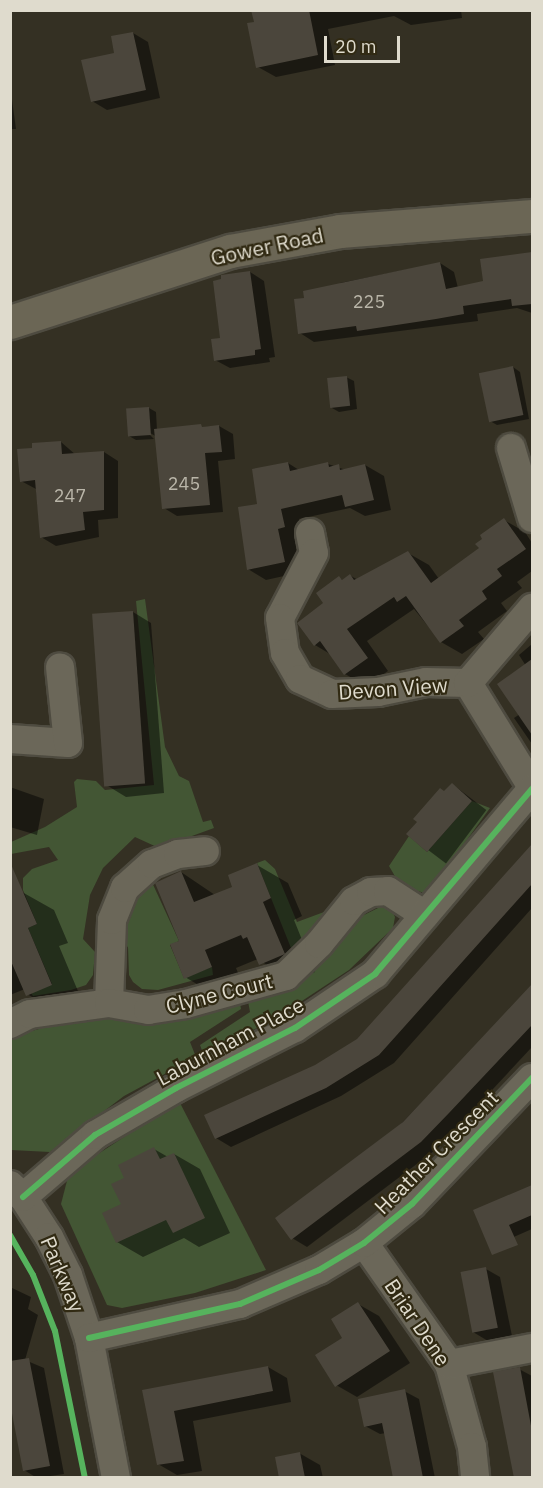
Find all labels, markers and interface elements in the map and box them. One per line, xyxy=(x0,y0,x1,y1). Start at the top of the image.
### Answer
scale bar xyxy=(327,24,404,62)
text: 20 m xyxy=(335,35,377,58)
street label: Gower Road xyxy=(208,222,326,270)
house number: 225 xyxy=(353,291,385,313)
house number: 245 xyxy=(168,473,200,495)
house number: 247 xyxy=(54,485,86,507)
street label: Devon View xyxy=(337,672,449,704)
street label: Clyne Court xyxy=(163,968,275,1018)
street label: Laburnham Place xyxy=(152,991,308,1091)
street label: Heather Crescent xyxy=(369,1085,503,1219)
street label: Parkway xyxy=(36,1232,90,1316)
street label: Briar Dene xyxy=(380,1274,456,1370)

